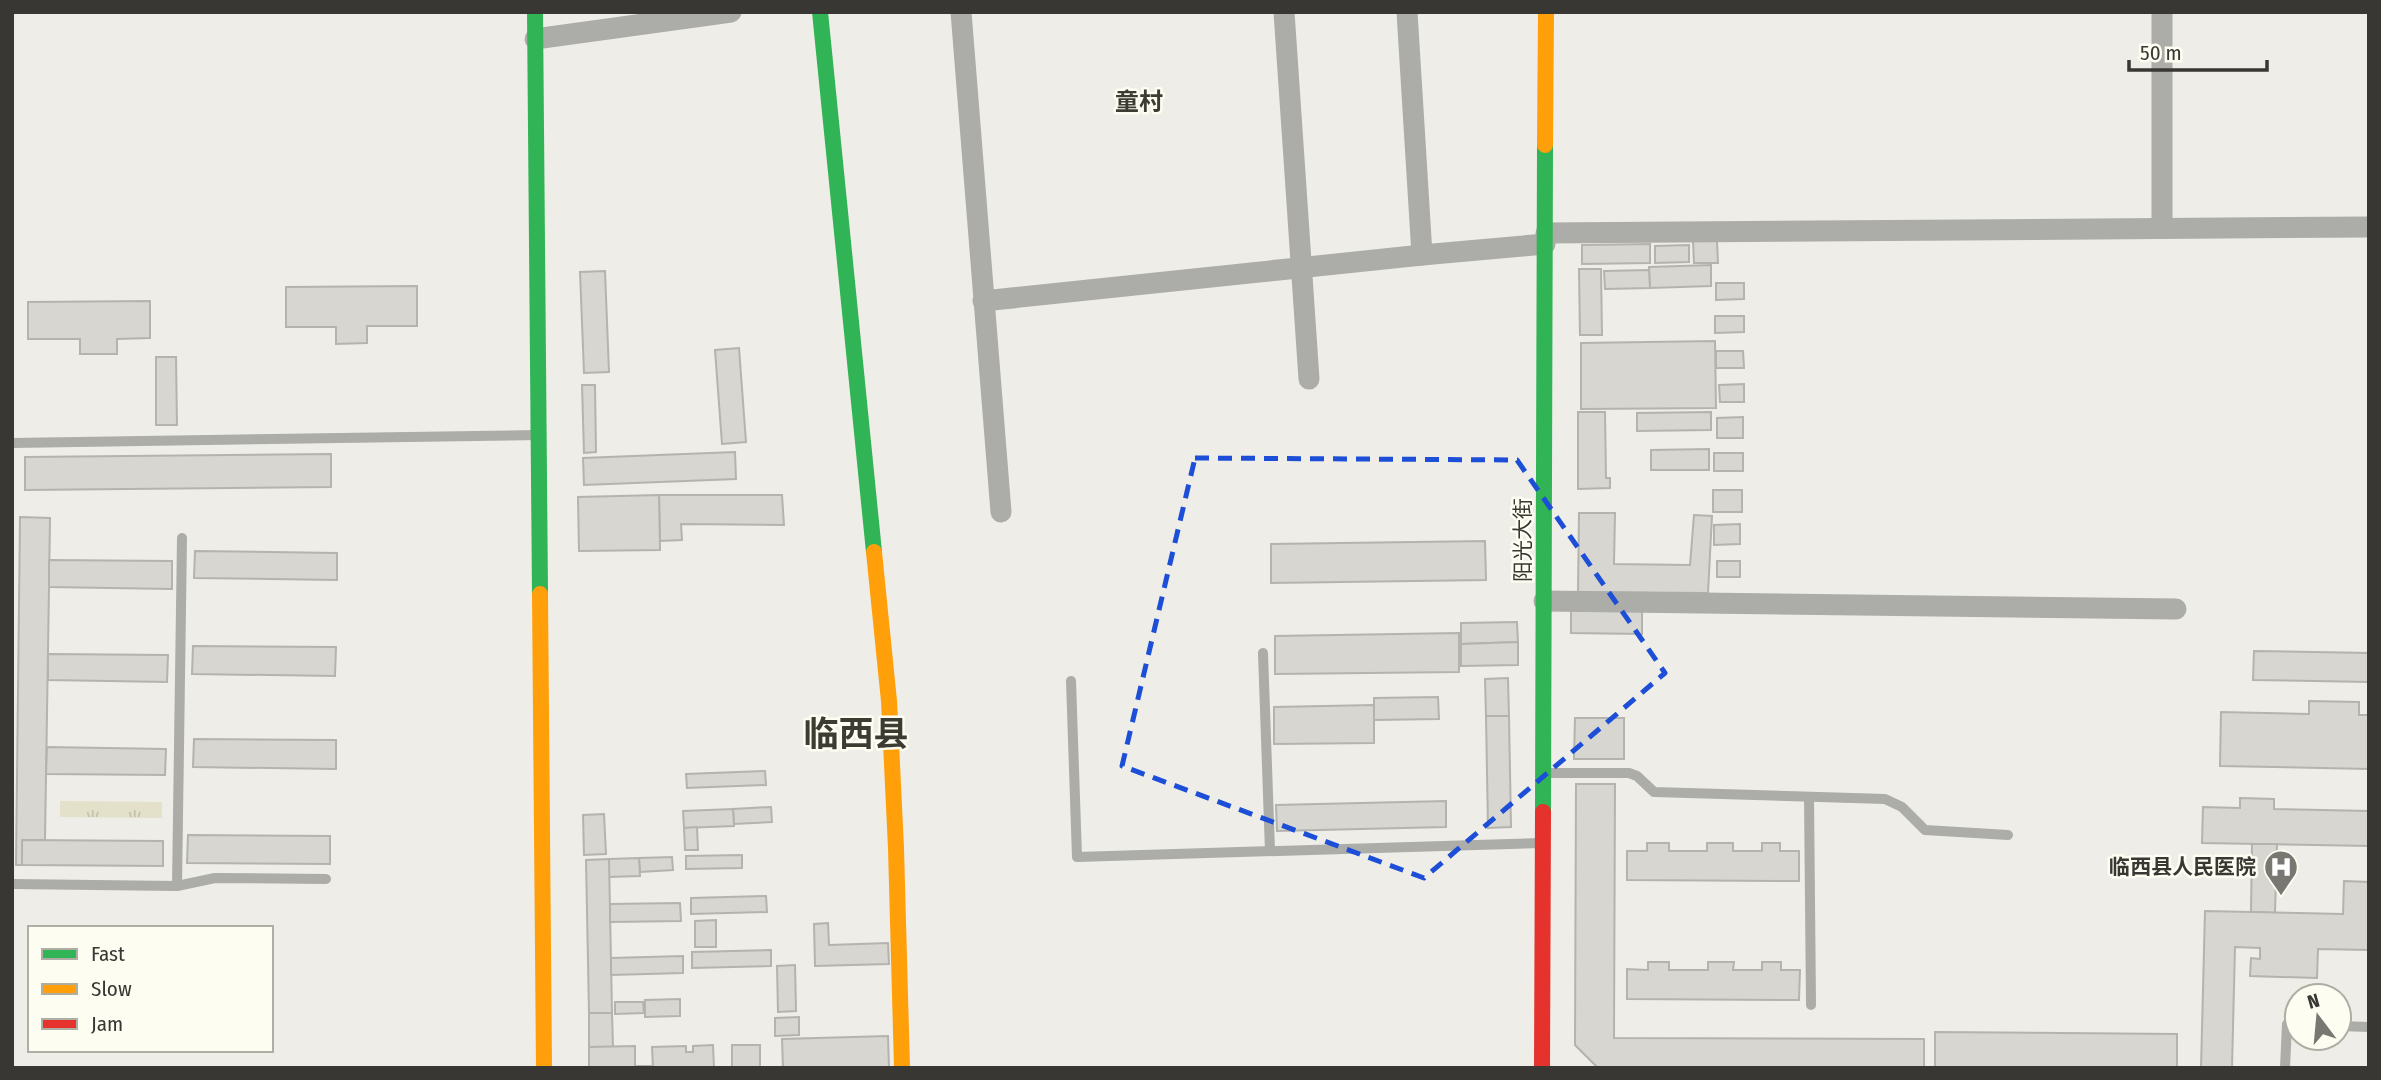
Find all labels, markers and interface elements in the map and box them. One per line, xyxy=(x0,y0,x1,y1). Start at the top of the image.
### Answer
scale bar xyxy=(2129,28,2267,72)
text: 50 m xyxy=(2140,40,2182,66)
district label: 童村 xyxy=(1115,88,1163,116)
street label: 阳光大街 xyxy=(1510,498,1536,582)
district label: 临西县 xyxy=(803,713,909,755)
hospital icon: 临西县人民医院 xyxy=(2262,848,2300,897)
place label: 临西县人民医院 xyxy=(2109,854,2256,880)
legend xyxy=(28,926,273,1052)
text: Fast xyxy=(91,941,125,967)
text: Slow xyxy=(91,976,132,1002)
north arrow xyxy=(2283,982,2353,1052)
text: N xyxy=(2305,989,2322,1014)
text: Jam xyxy=(91,1011,123,1037)

